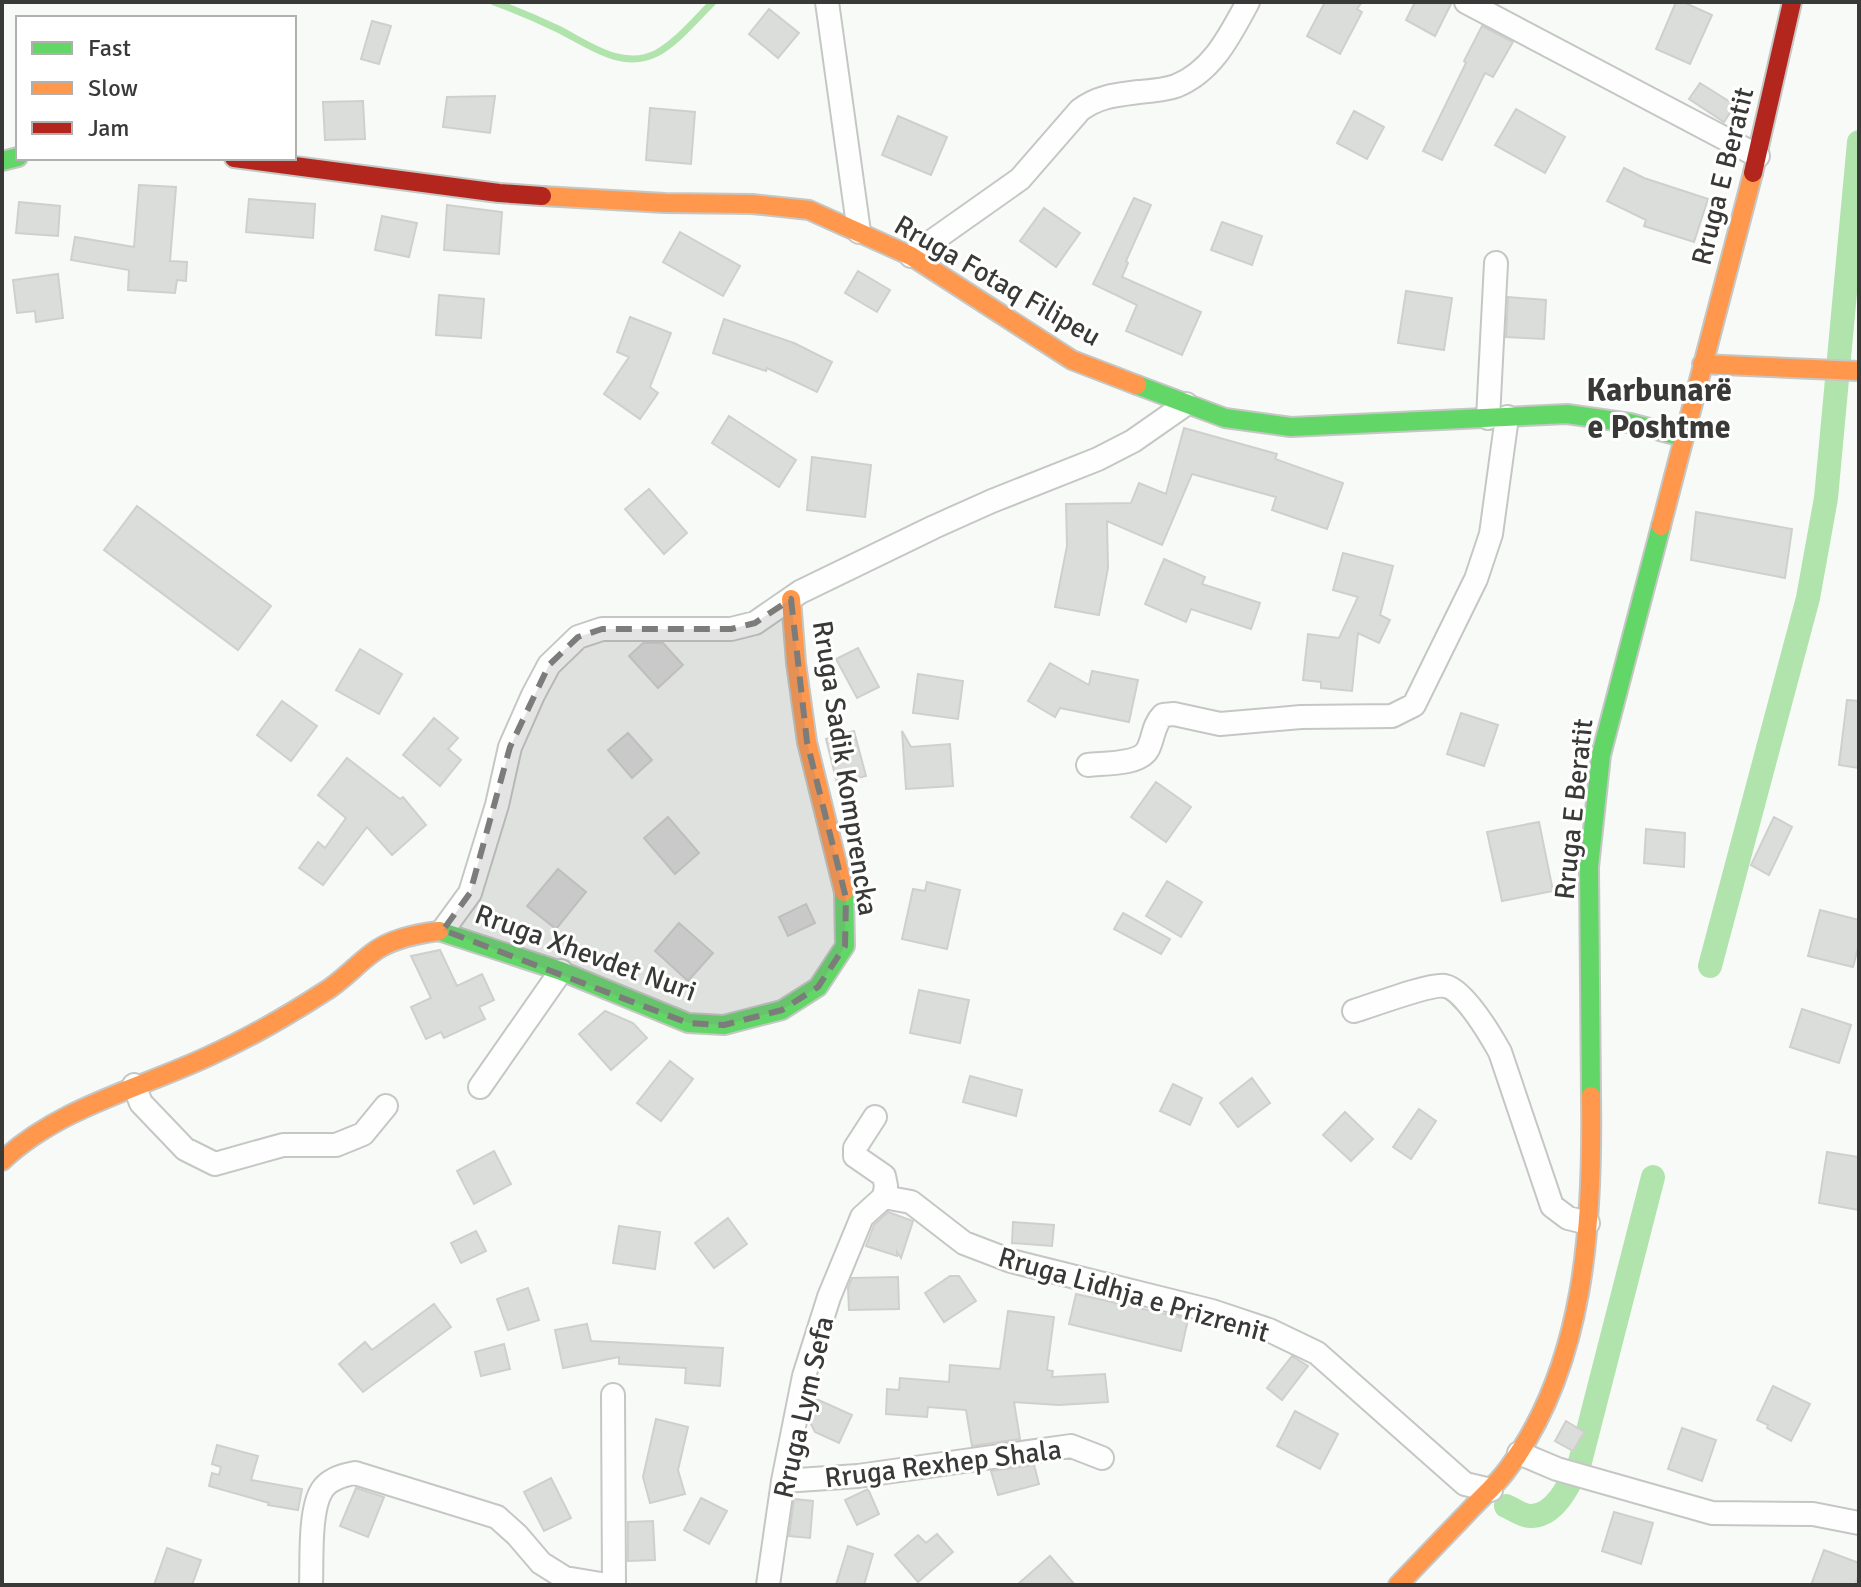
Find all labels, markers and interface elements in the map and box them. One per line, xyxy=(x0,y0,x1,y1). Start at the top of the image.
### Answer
legend xyxy=(16,16,296,160)
text: Fast xyxy=(88,33,131,63)
text: Slow xyxy=(88,73,138,103)
street label: Rruga E Beratit xyxy=(1684,84,1762,269)
text: Jam xyxy=(88,113,129,143)
street label: Rruga Fotaq Filipeu xyxy=(888,208,1107,354)
district label: Karbunarë e Poshtme xyxy=(1586,371,1732,447)
street label: Rruga Sadik Komprencka xyxy=(805,618,885,918)
street label: Rruga E Beratit xyxy=(1548,717,1600,901)
street label: Rruga Xhevdet Nuri xyxy=(470,897,701,1009)
street label: Rruga Lidhja e Prizrenit xyxy=(994,1240,1273,1350)
street label: Rruga Lym Sefa xyxy=(767,1313,841,1501)
street label: Rruga Rexhep Shala xyxy=(823,1433,1064,1495)

